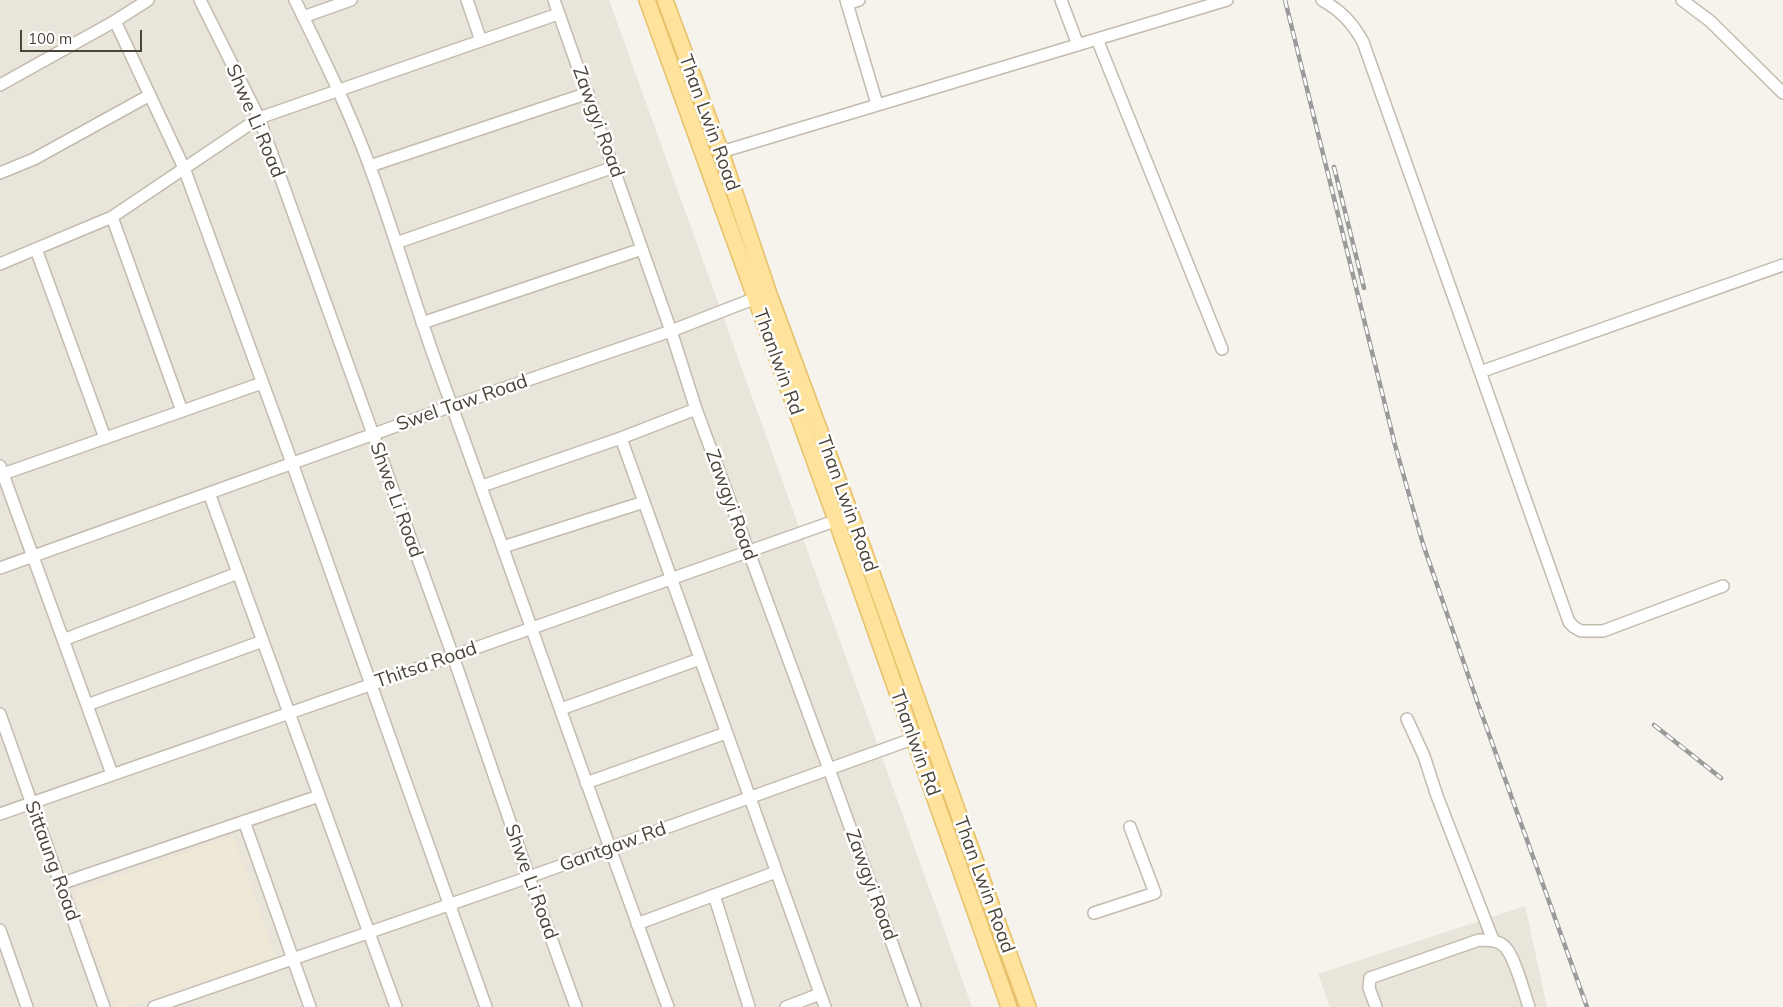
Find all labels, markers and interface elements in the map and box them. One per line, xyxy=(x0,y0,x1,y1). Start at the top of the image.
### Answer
scale bar xyxy=(22,20,145,52)
text: 100 m xyxy=(28,29,72,48)
street label: Than Lwin Road xyxy=(674,52,744,194)
street label: Shwe Li Road xyxy=(221,61,289,181)
street label: Zawgyi Road xyxy=(567,63,629,181)
street label: Thanlwin Rd xyxy=(748,306,808,418)
street label: Swel Taw Road xyxy=(393,370,531,436)
street label: Than Lwin Road xyxy=(812,433,882,575)
street label: Shwe Li Road xyxy=(365,439,427,561)
street label: Zawgyi Road xyxy=(700,446,762,564)
street label: Thitsa Road xyxy=(372,637,480,693)
street label: Thanlwin Rd xyxy=(885,687,945,799)
street label: Sittaung Road xyxy=(20,798,84,924)
street label: Than Lwin Road xyxy=(949,814,1019,956)
street label: Gantgaw Rd xyxy=(557,817,669,877)
street label: Shwe Li Road xyxy=(500,821,562,943)
street label: Zawgyi Road xyxy=(840,826,902,944)

